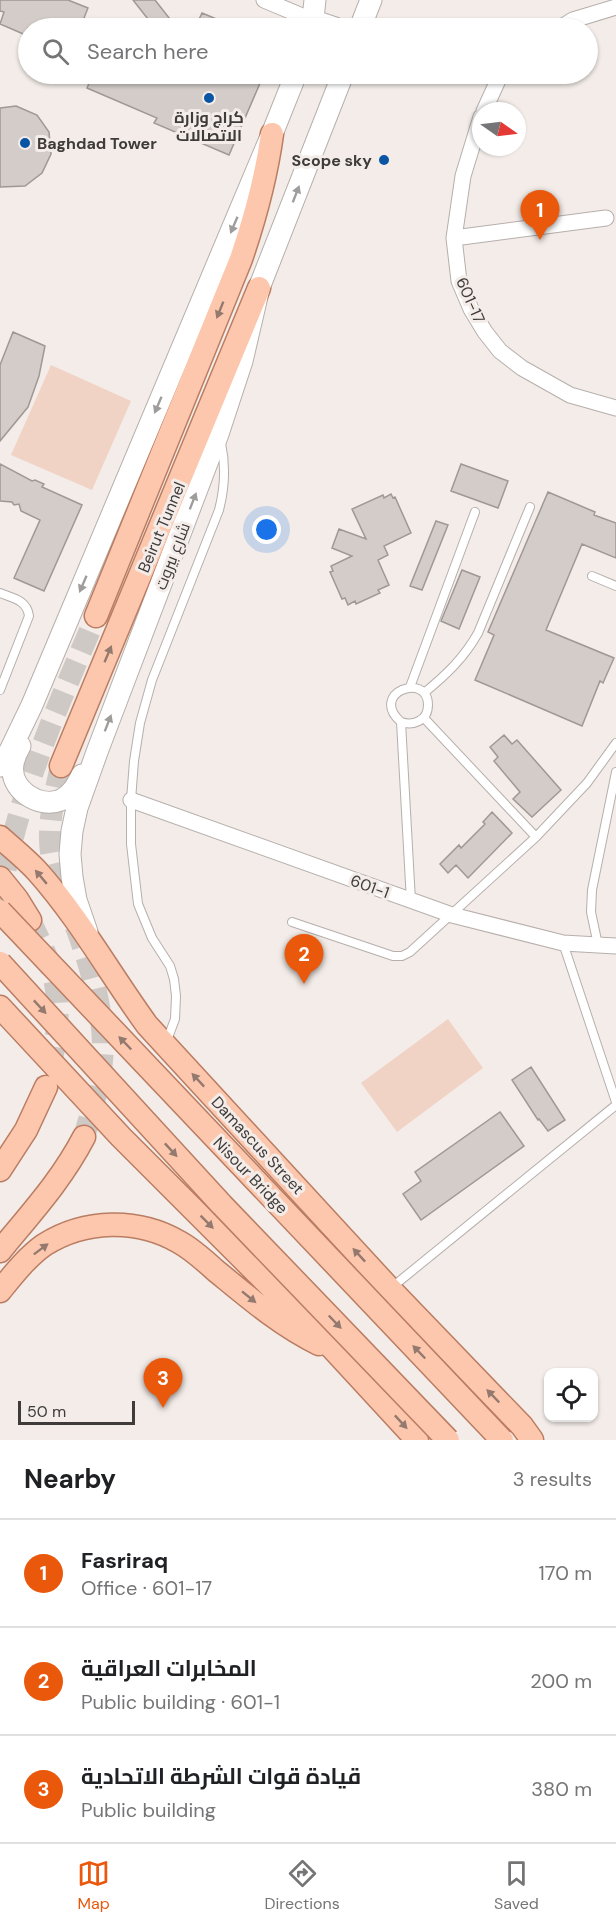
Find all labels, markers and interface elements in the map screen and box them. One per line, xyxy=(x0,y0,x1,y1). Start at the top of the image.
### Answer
search box xyxy=(18,18,598,84)
icon: search xyxy=(39,35,72,68)
text: Search here xyxy=(87,37,208,66)
marker: كراج وزارة الاتصالات xyxy=(202,91,216,105)
north arrow xyxy=(472,102,526,156)
place label: كراج وزارة الاتصالات xyxy=(174,107,244,146)
place label: Baghdad Tower xyxy=(37,133,157,154)
marker: Baghdad Tower xyxy=(18,136,32,150)
place label: Scope sky xyxy=(292,150,372,171)
marker: Scope sky xyxy=(377,153,391,167)
one-way arrow xyxy=(291,185,301,203)
pin: 1 xyxy=(520,190,560,240)
one-way arrow xyxy=(229,216,239,234)
street label: 601-17 xyxy=(451,274,490,326)
one-way arrow xyxy=(215,302,225,320)
one-way arrow xyxy=(153,396,163,414)
street label: Beirut Tunnel xyxy=(133,479,190,576)
one-way arrow xyxy=(188,492,198,510)
your location xyxy=(252,515,281,544)
street label: شارع بيروت xyxy=(150,520,196,593)
one-way arrow xyxy=(78,576,87,593)
one-way arrow xyxy=(103,644,113,662)
one-way arrow xyxy=(103,713,113,731)
one-way arrow xyxy=(35,870,48,885)
street label: 601-1 xyxy=(348,870,392,903)
pin: 2 xyxy=(284,934,324,984)
one-way arrow xyxy=(32,999,46,1013)
one-way arrow xyxy=(119,1036,133,1050)
one-way arrow xyxy=(191,1073,205,1088)
street label: Damascus Street xyxy=(207,1092,309,1199)
street label: Nisour Bridge xyxy=(209,1132,293,1218)
one-way arrow xyxy=(164,1143,178,1157)
one-way arrow xyxy=(199,1215,213,1229)
one-way arrow xyxy=(32,1243,48,1255)
one-way arrow xyxy=(352,1248,366,1262)
one-way arrow xyxy=(242,1291,257,1303)
one-way arrow xyxy=(327,1315,341,1329)
one-way arrow xyxy=(412,1345,426,1359)
pin: 3 xyxy=(144,1358,182,1408)
map controls xyxy=(544,1368,598,1422)
button: locate xyxy=(544,1368,598,1422)
one-way arrow xyxy=(486,1389,500,1404)
scale bar xyxy=(18,1398,135,1426)
text: 50 m xyxy=(27,1401,66,1422)
one-way arrow xyxy=(394,1415,408,1430)
text: Nearby xyxy=(24,1462,116,1496)
text: 3 results xyxy=(513,1466,592,1492)
text: Fasriraq xyxy=(81,1546,168,1575)
text: 1 xyxy=(40,1560,47,1586)
text: 170 m xyxy=(539,1560,592,1586)
text: Office · 601-17 xyxy=(81,1575,212,1601)
text: المخابرات العراقية xyxy=(81,1654,257,1683)
text: 2 xyxy=(38,1668,49,1694)
text: 200 m xyxy=(530,1668,592,1694)
text: Public building · 601-1 xyxy=(81,1689,280,1715)
text: قيادة قوات الشرطة الاتحادية xyxy=(81,1762,361,1791)
text: 3 xyxy=(37,1776,50,1802)
text: 380 m xyxy=(531,1776,592,1802)
text: Public building xyxy=(81,1797,216,1823)
tab: Map xyxy=(77,1857,110,1914)
tab: Directions xyxy=(264,1857,340,1914)
tab: Saved xyxy=(494,1857,539,1914)

